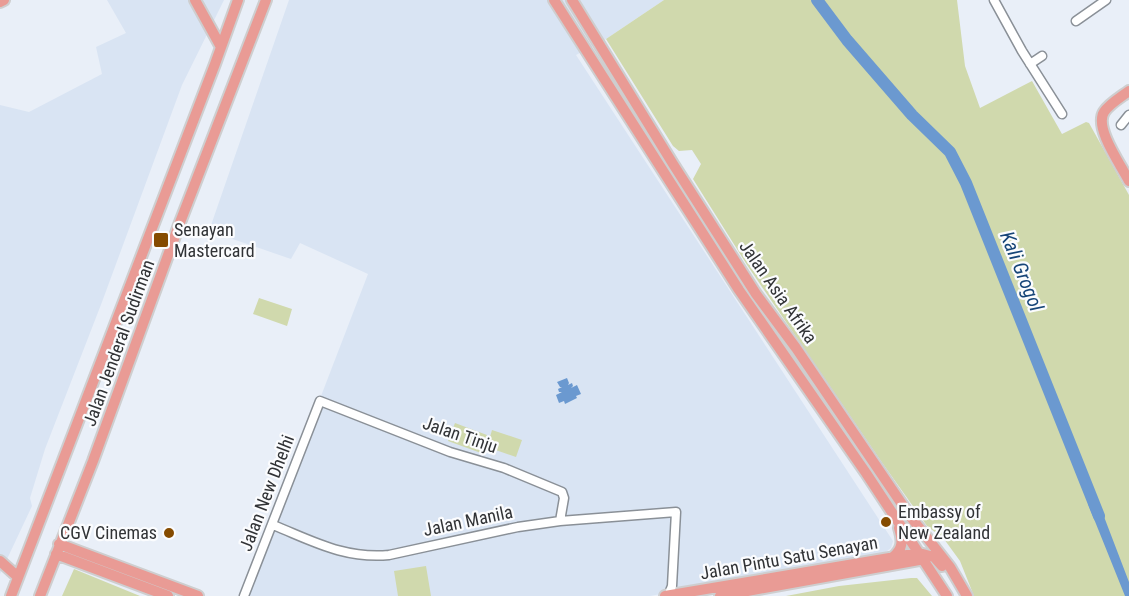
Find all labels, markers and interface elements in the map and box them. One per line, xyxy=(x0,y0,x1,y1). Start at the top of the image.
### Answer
place label: Senayan Mastercard xyxy=(174,219,255,261)
water label: Kali Grogol xyxy=(995,228,1049,315)
marker: Senayan Mastercard xyxy=(152,231,170,249)
street label: Jalan Asia Afrika xyxy=(735,236,822,347)
street label: Jalan Jenderal Sudirman xyxy=(79,257,158,429)
street label: Jalan Tinju xyxy=(420,412,500,457)
street label: Jalan New Dhelhi xyxy=(235,432,298,554)
street label: Jalan Manila xyxy=(421,501,514,540)
place label: Embassy of New Zealand xyxy=(898,501,990,543)
marker: Embassy of New Zealand xyxy=(879,515,893,529)
place label: CGV Cinemas xyxy=(60,522,157,543)
marker: CGV Cinemas xyxy=(162,526,176,540)
street label: Jalan Pintu Satu Senayan xyxy=(699,532,879,583)

